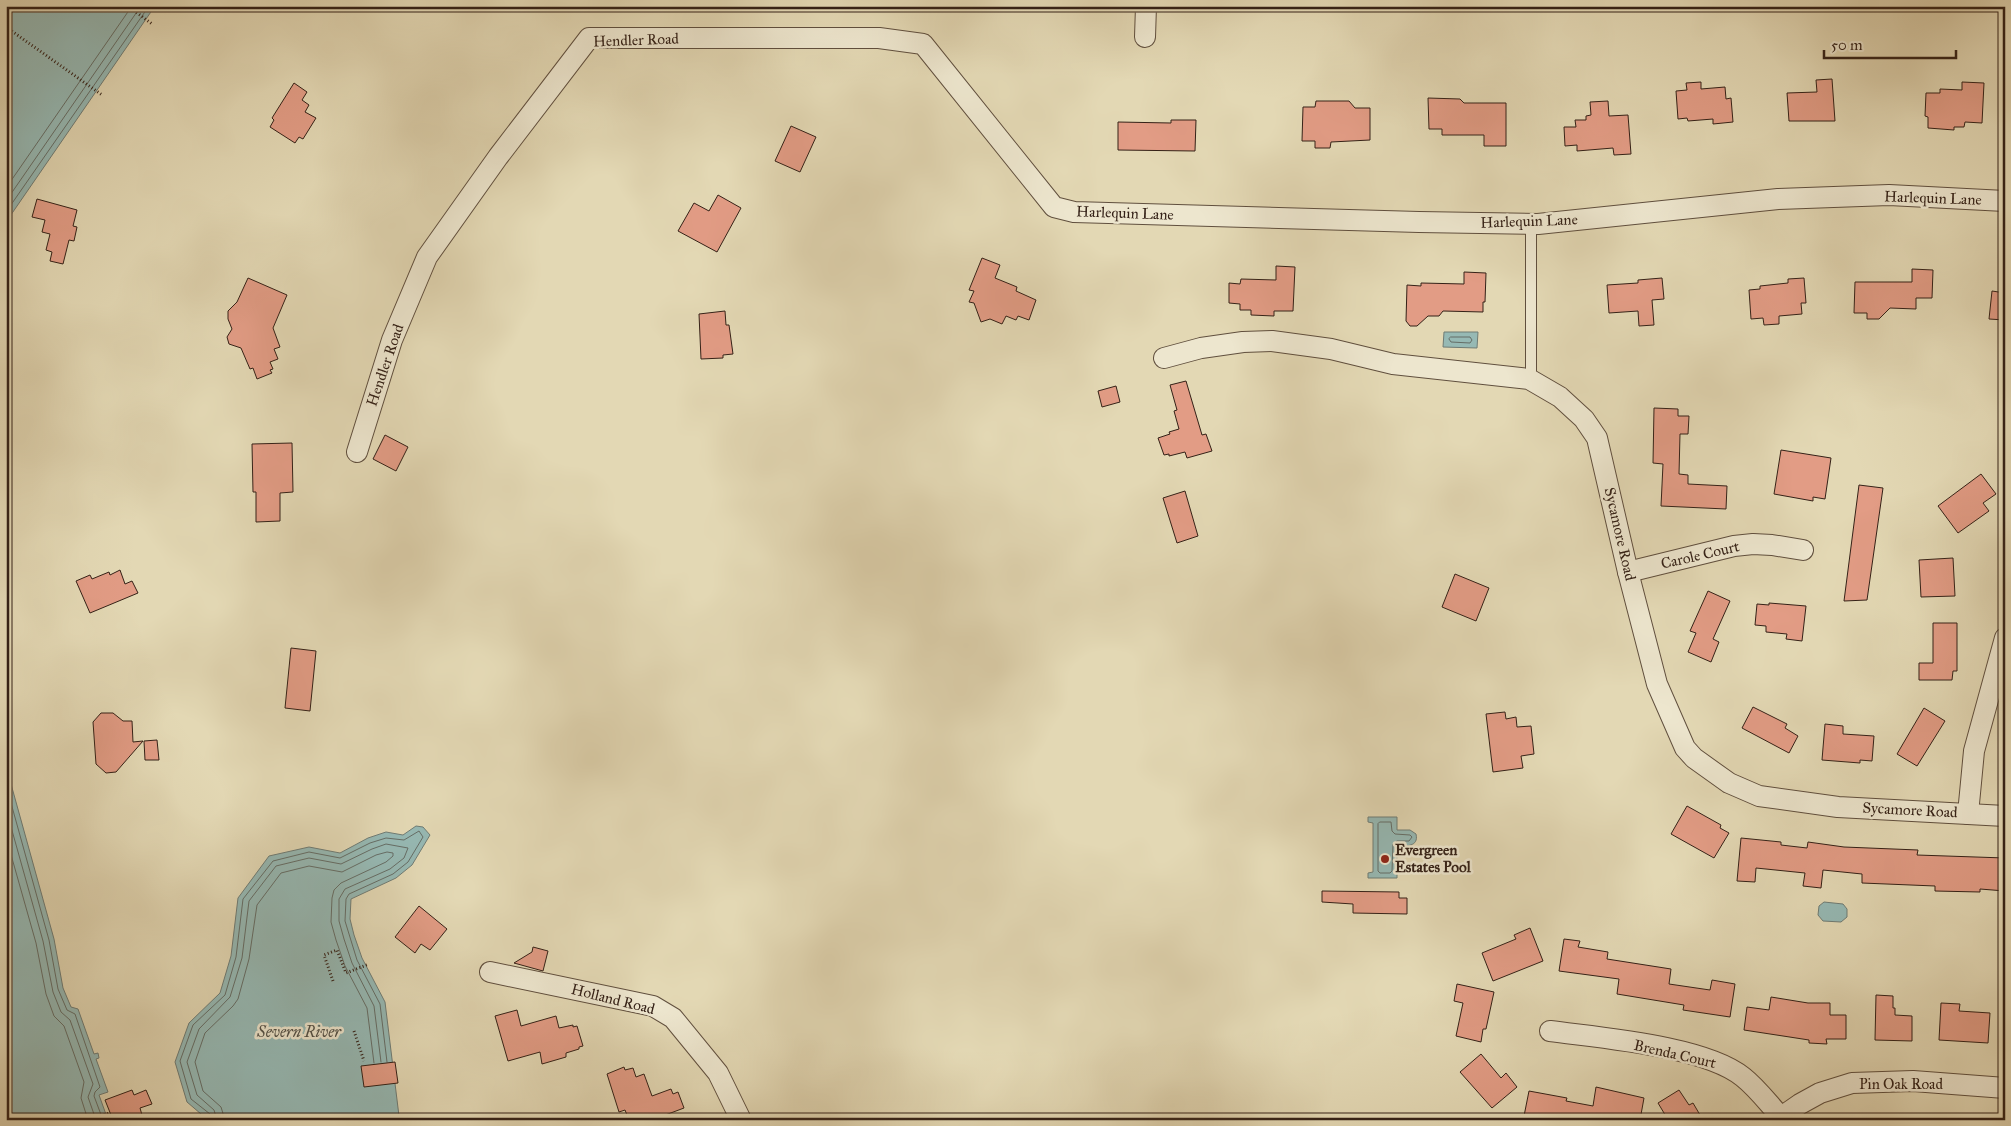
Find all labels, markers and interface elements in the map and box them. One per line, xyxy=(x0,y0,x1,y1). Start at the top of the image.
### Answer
scale bar xyxy=(1824,28,1956,60)
street label: Hendler Road xyxy=(593,29,680,50)
text: 50 m xyxy=(1831,36,1863,54)
street label: Harlequin Lane xyxy=(1884,187,1982,210)
street label: Harlequin Lane xyxy=(1076,202,1174,225)
street label: Harlequin Lane xyxy=(1480,210,1578,233)
street label: Hendler Road xyxy=(363,321,408,408)
street label: Sycamore Road xyxy=(1601,486,1640,583)
street label: Carole Court xyxy=(1659,537,1742,573)
street label: Sycamore Road xyxy=(1862,799,1958,822)
place label: Evergreen Estates Pool xyxy=(1395,841,1472,876)
marker: Evergreen Estates Pool xyxy=(1379,853,1391,865)
street label: Holland Road xyxy=(569,980,657,1018)
water label: Severn River xyxy=(256,1022,342,1041)
street label: Brenda Court xyxy=(1632,1036,1718,1072)
street label: Pin Oak Road xyxy=(1859,1075,1943,1093)

